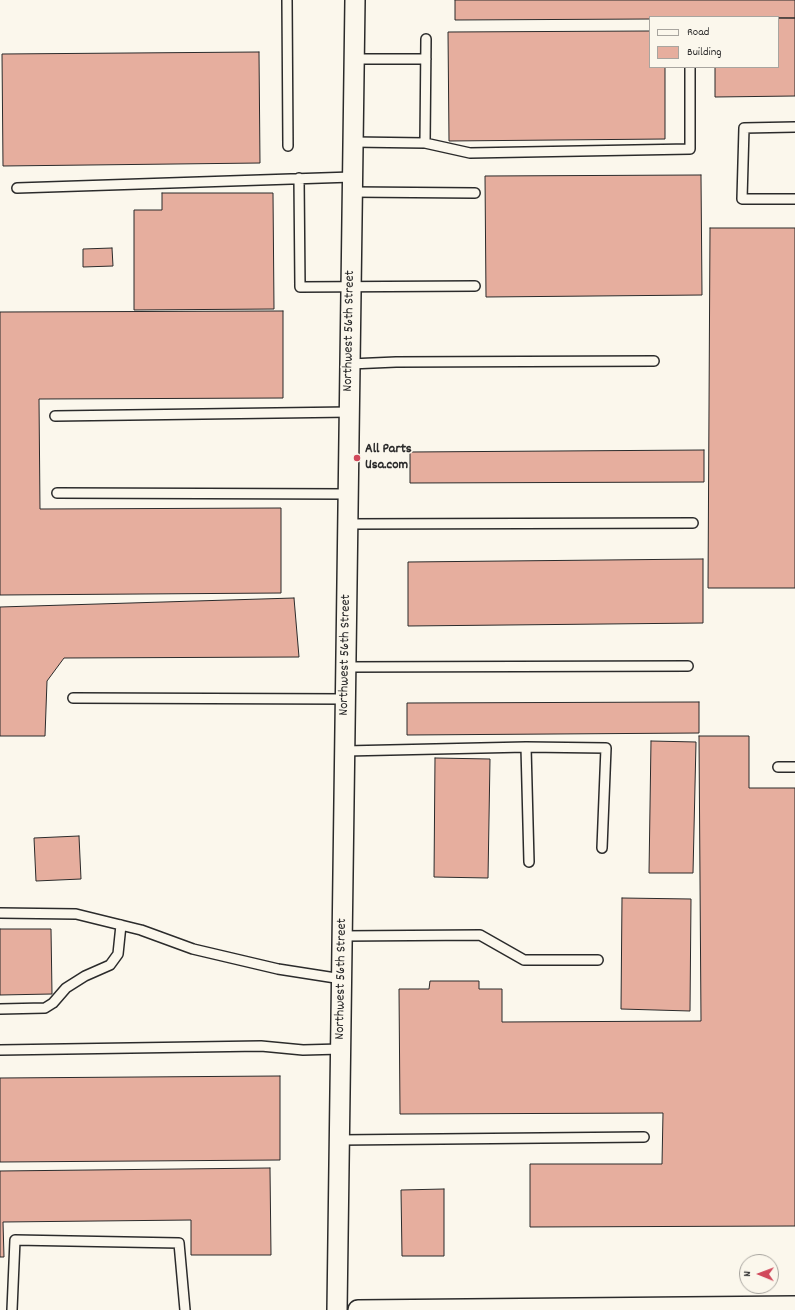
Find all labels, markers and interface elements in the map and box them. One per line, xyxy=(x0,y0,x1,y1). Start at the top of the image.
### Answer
legend xyxy=(649,16,779,68)
text: Road xyxy=(687,24,709,41)
text: Building xyxy=(687,44,722,61)
street label: Northwest 56th Street xyxy=(341,270,359,392)
place label: All Parts Usa.com xyxy=(365,442,412,474)
marker: All Parts Usa.com xyxy=(352,453,362,463)
street label: Northwest 56th Street xyxy=(337,594,355,716)
street label: Northwest 56th Street xyxy=(333,918,351,1040)
north arrow xyxy=(739,1254,779,1294)
text: N xyxy=(740,1271,756,1277)

